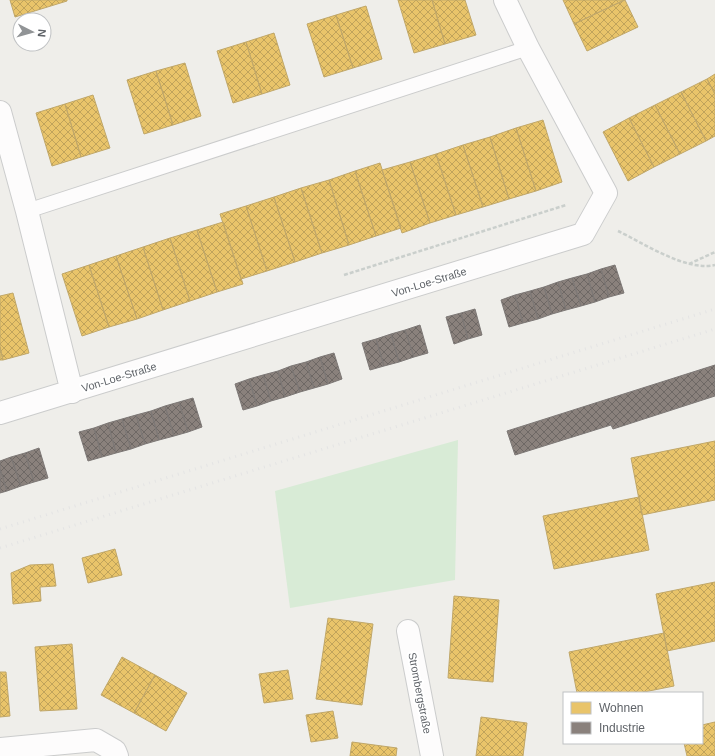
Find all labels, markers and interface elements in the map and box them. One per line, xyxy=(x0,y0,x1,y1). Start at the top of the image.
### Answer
north arrow xyxy=(12,12,52,52)
text: N xyxy=(36,28,48,38)
street label: Von-Loe-Straße xyxy=(390,265,468,299)
street label: Von-Loe-Straße xyxy=(80,360,158,394)
street label: Strombergstraße xyxy=(406,651,434,735)
legend xyxy=(563,692,703,744)
text: Wohnen xyxy=(599,701,643,715)
text: Industrie xyxy=(599,721,645,735)

